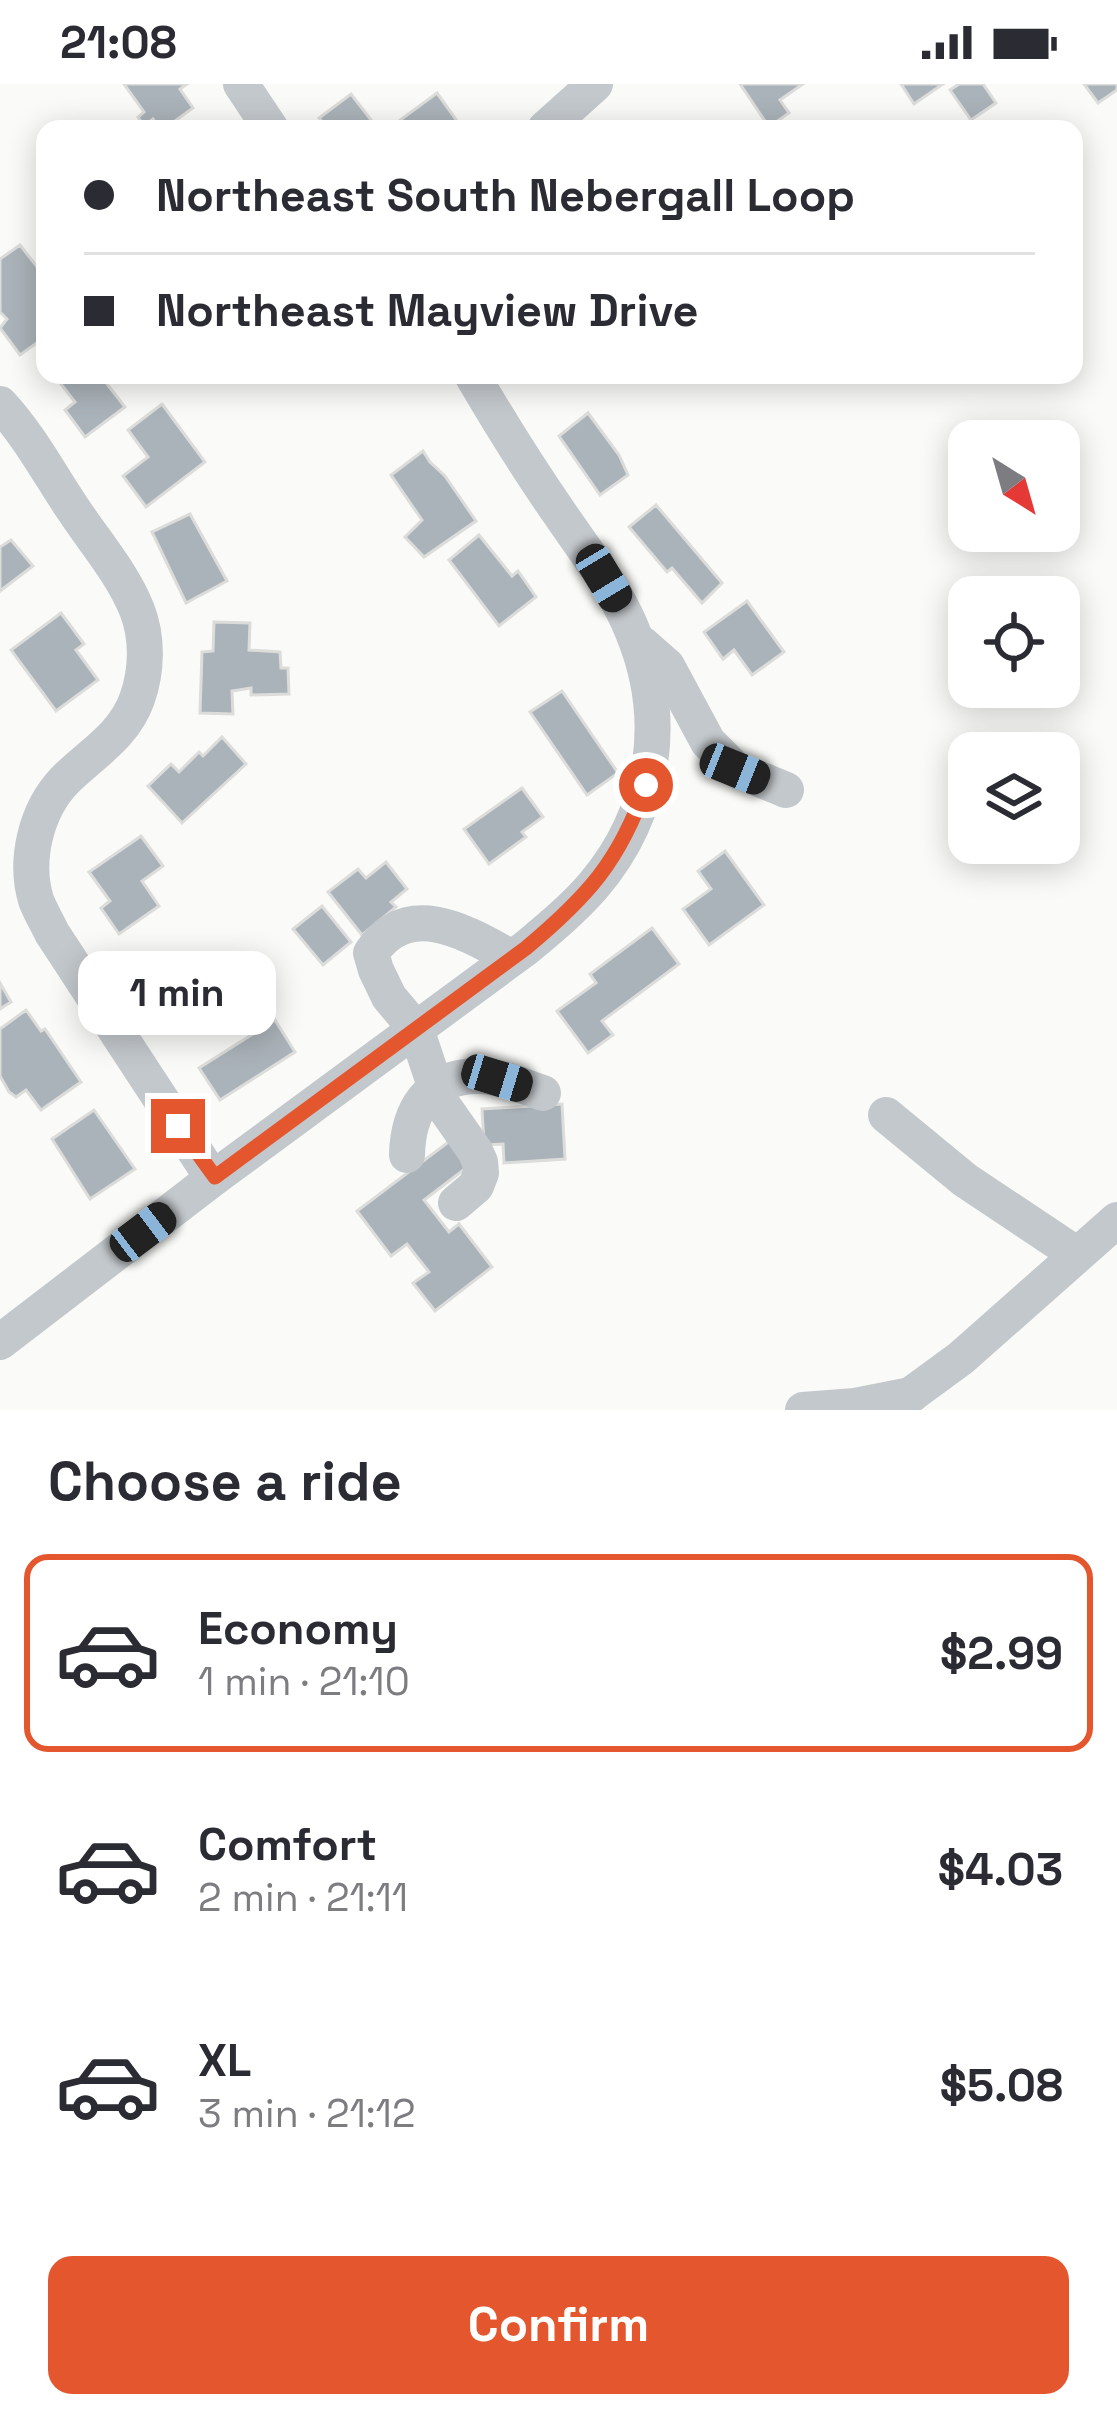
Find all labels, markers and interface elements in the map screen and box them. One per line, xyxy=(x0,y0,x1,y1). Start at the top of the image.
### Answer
text: 21:08 xyxy=(60,14,177,71)
text: Northeast South Nebergall Loop xyxy=(156,167,855,224)
text: Northeast Mayview Drive xyxy=(156,282,698,339)
north arrow xyxy=(948,420,1080,552)
map controls xyxy=(948,420,1080,864)
car xyxy=(570,538,638,618)
button: locate xyxy=(948,576,1080,708)
button: layers xyxy=(948,732,1080,864)
car xyxy=(695,739,775,799)
route start xyxy=(619,758,673,812)
callout: 1 min xyxy=(79,952,277,1036)
text: 1 min xyxy=(129,968,225,1017)
car xyxy=(457,1050,537,1106)
route end xyxy=(151,1099,205,1153)
car xyxy=(103,1196,183,1268)
text: Choose a ride xyxy=(48,1447,402,1516)
icon: car xyxy=(54,1599,162,1707)
text: Economy xyxy=(198,1600,398,1657)
text: $2.99 xyxy=(940,1625,1063,1682)
text: 1 min · 21:10 xyxy=(198,1657,410,1706)
icon: car xyxy=(54,1815,162,1923)
text: Comfort xyxy=(198,1816,377,1873)
text: $4.03 xyxy=(938,1841,1063,1898)
text: 2 min · 21:11 xyxy=(198,1873,408,1922)
icon: car xyxy=(54,2031,162,2139)
text: XL xyxy=(198,2032,251,2089)
text: $5.08 xyxy=(940,2057,1063,2114)
text: 3 min · 21:12 xyxy=(198,2089,415,2138)
button: Confirm xyxy=(48,2256,1069,2394)

